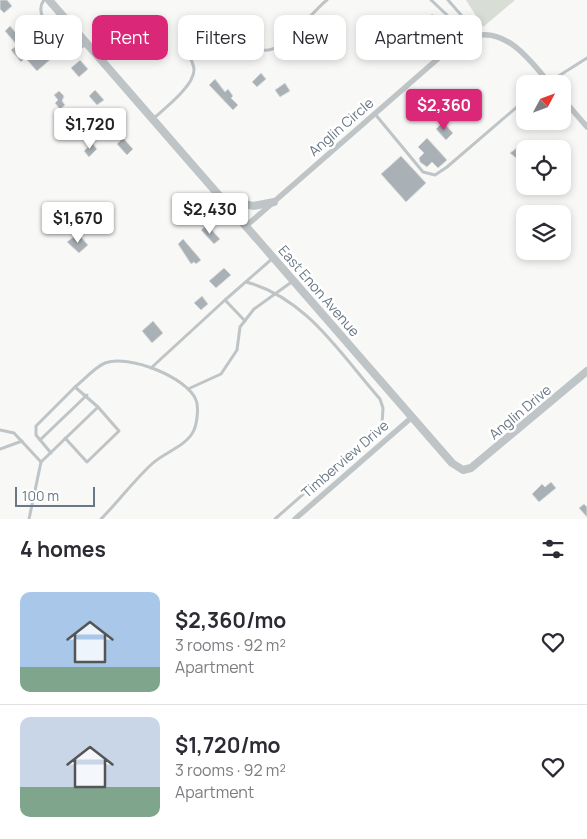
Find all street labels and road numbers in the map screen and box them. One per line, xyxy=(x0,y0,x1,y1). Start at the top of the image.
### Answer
street label: Anglin Circle xyxy=(304,93,377,160)
street label: East Enon Avenue xyxy=(274,241,364,340)
street label: Anglin Drive xyxy=(485,380,555,443)
street label: Timberview Drive xyxy=(297,416,392,502)

